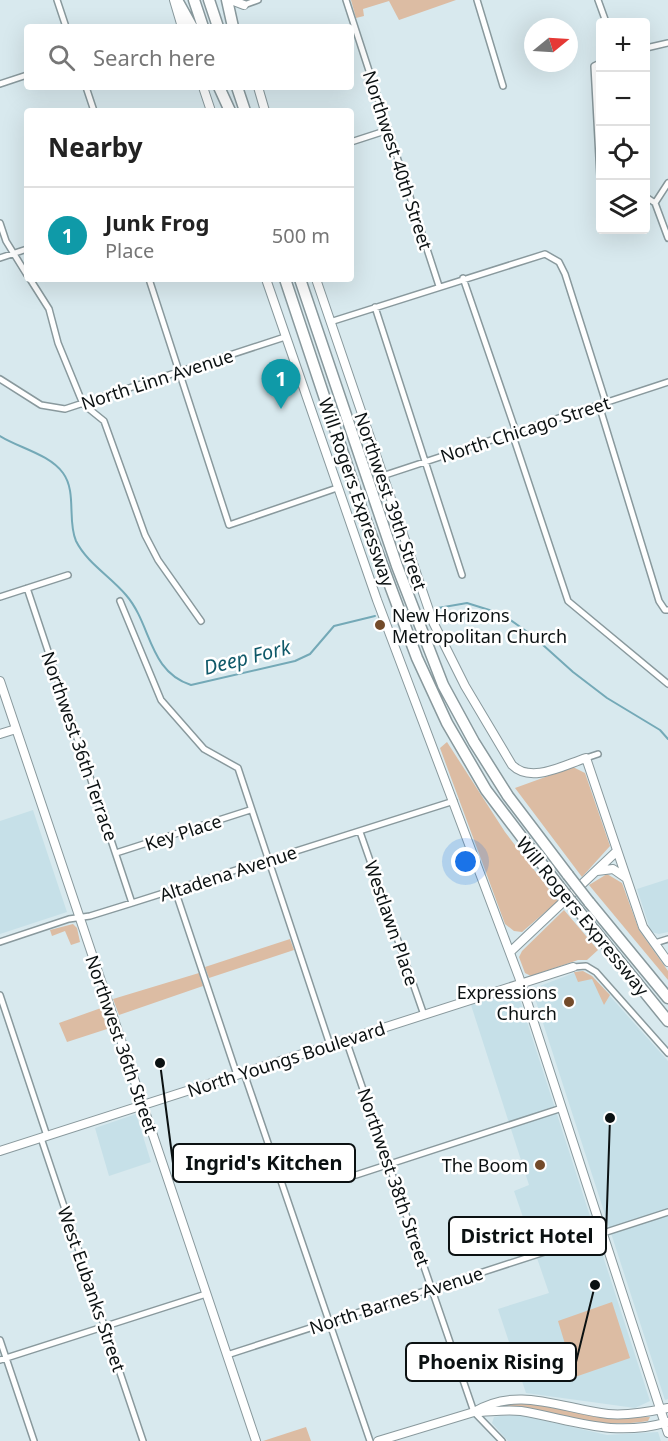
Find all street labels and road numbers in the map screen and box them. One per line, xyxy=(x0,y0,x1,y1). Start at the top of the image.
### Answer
street label: Northwest 40th Street xyxy=(358,67,438,253)
street label: North Linn Avenue xyxy=(78,343,236,415)
street label: North Chicago Street xyxy=(437,390,613,468)
street label: Will Rogers Expressway xyxy=(313,395,401,590)
street label: Northwest 39th Street xyxy=(349,409,433,594)
street label: Northwest 36th Terrace xyxy=(36,648,124,844)
street label: Key Place xyxy=(142,808,224,856)
street label: Will Rogers Expressway xyxy=(511,832,655,1001)
street label: Altadena Avenue xyxy=(156,839,300,907)
street label: Westlawn Place xyxy=(359,857,425,989)
street label: Northwest 36th Street xyxy=(80,952,164,1137)
street label: North Youngs Boulevard xyxy=(184,1016,388,1102)
street label: Northwest 38th Street xyxy=(352,1085,436,1270)
street label: West Eubanks Street xyxy=(53,1203,132,1375)
street label: North Barnes Avenue xyxy=(306,1261,486,1339)

